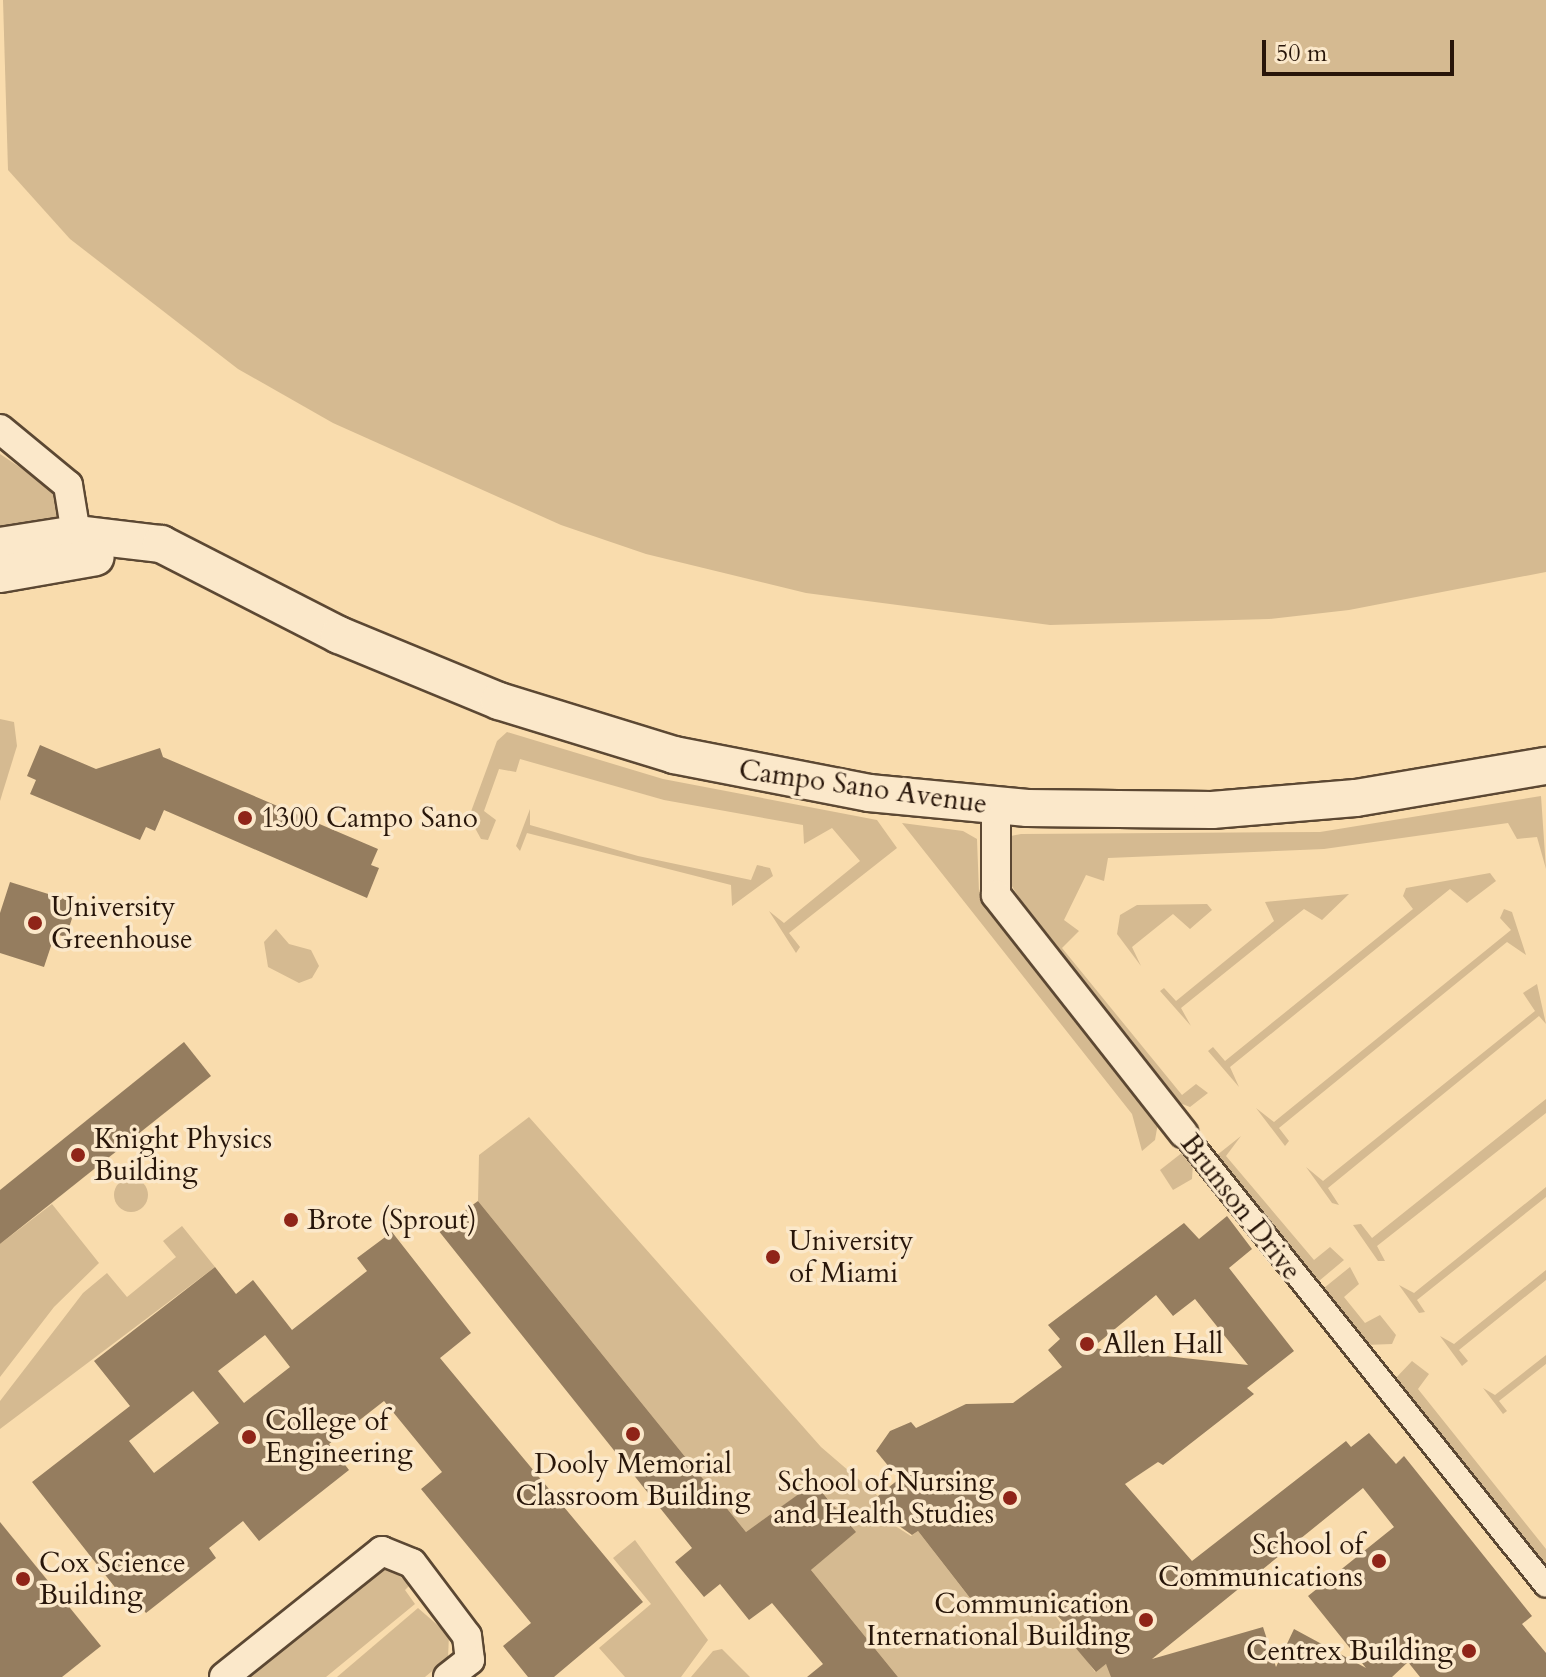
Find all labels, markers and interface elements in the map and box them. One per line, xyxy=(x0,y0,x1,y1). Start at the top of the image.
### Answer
scale bar xyxy=(1266,24,1458,74)
text: 50 m xyxy=(1276,37,1327,70)
street label: Campo Sano Avenue xyxy=(737,753,989,821)
place label: 1300 Campo Sano xyxy=(261,801,478,835)
marker: 1300 Campo Sano xyxy=(236,809,254,827)
place label: University Greenhouse xyxy=(51,890,193,956)
marker: University Greenhouse xyxy=(26,914,44,932)
place label: Knight Physics Building xyxy=(94,1122,272,1188)
street label: Brunson Drive xyxy=(1174,1127,1308,1287)
marker: Knight Physics Building xyxy=(69,1146,87,1164)
place label: Brote (Sprout) xyxy=(307,1203,477,1237)
marker: Brote (Sprout) xyxy=(282,1211,300,1229)
place label: University of Miami xyxy=(789,1224,914,1290)
marker: University of Miami xyxy=(764,1248,782,1266)
place label: Allen Hall xyxy=(1103,1327,1223,1361)
marker: Allen Hall xyxy=(1078,1335,1096,1353)
place label: College of Engineering xyxy=(265,1404,413,1470)
marker: Dooly Memorial Classroom Building xyxy=(624,1425,642,1443)
marker: College of Engineering xyxy=(240,1428,258,1446)
place label: Dooly Memorial Classroom Building xyxy=(516,1447,750,1513)
place label: School of Nursing and Health Studies xyxy=(773,1465,994,1531)
marker: School of Nursing and Health Studies xyxy=(1001,1489,1019,1507)
place label: School of Communications xyxy=(1158,1528,1363,1594)
place label: Cox Science Building xyxy=(39,1546,186,1612)
marker: School of Communications xyxy=(1370,1552,1388,1570)
marker: Cox Science Building xyxy=(14,1570,32,1588)
place label: Communication International Building xyxy=(866,1587,1130,1653)
marker: Communication International Building xyxy=(1137,1611,1155,1629)
place label: Centrex Building xyxy=(1246,1634,1453,1668)
marker: Centrex Building xyxy=(1460,1642,1478,1660)

